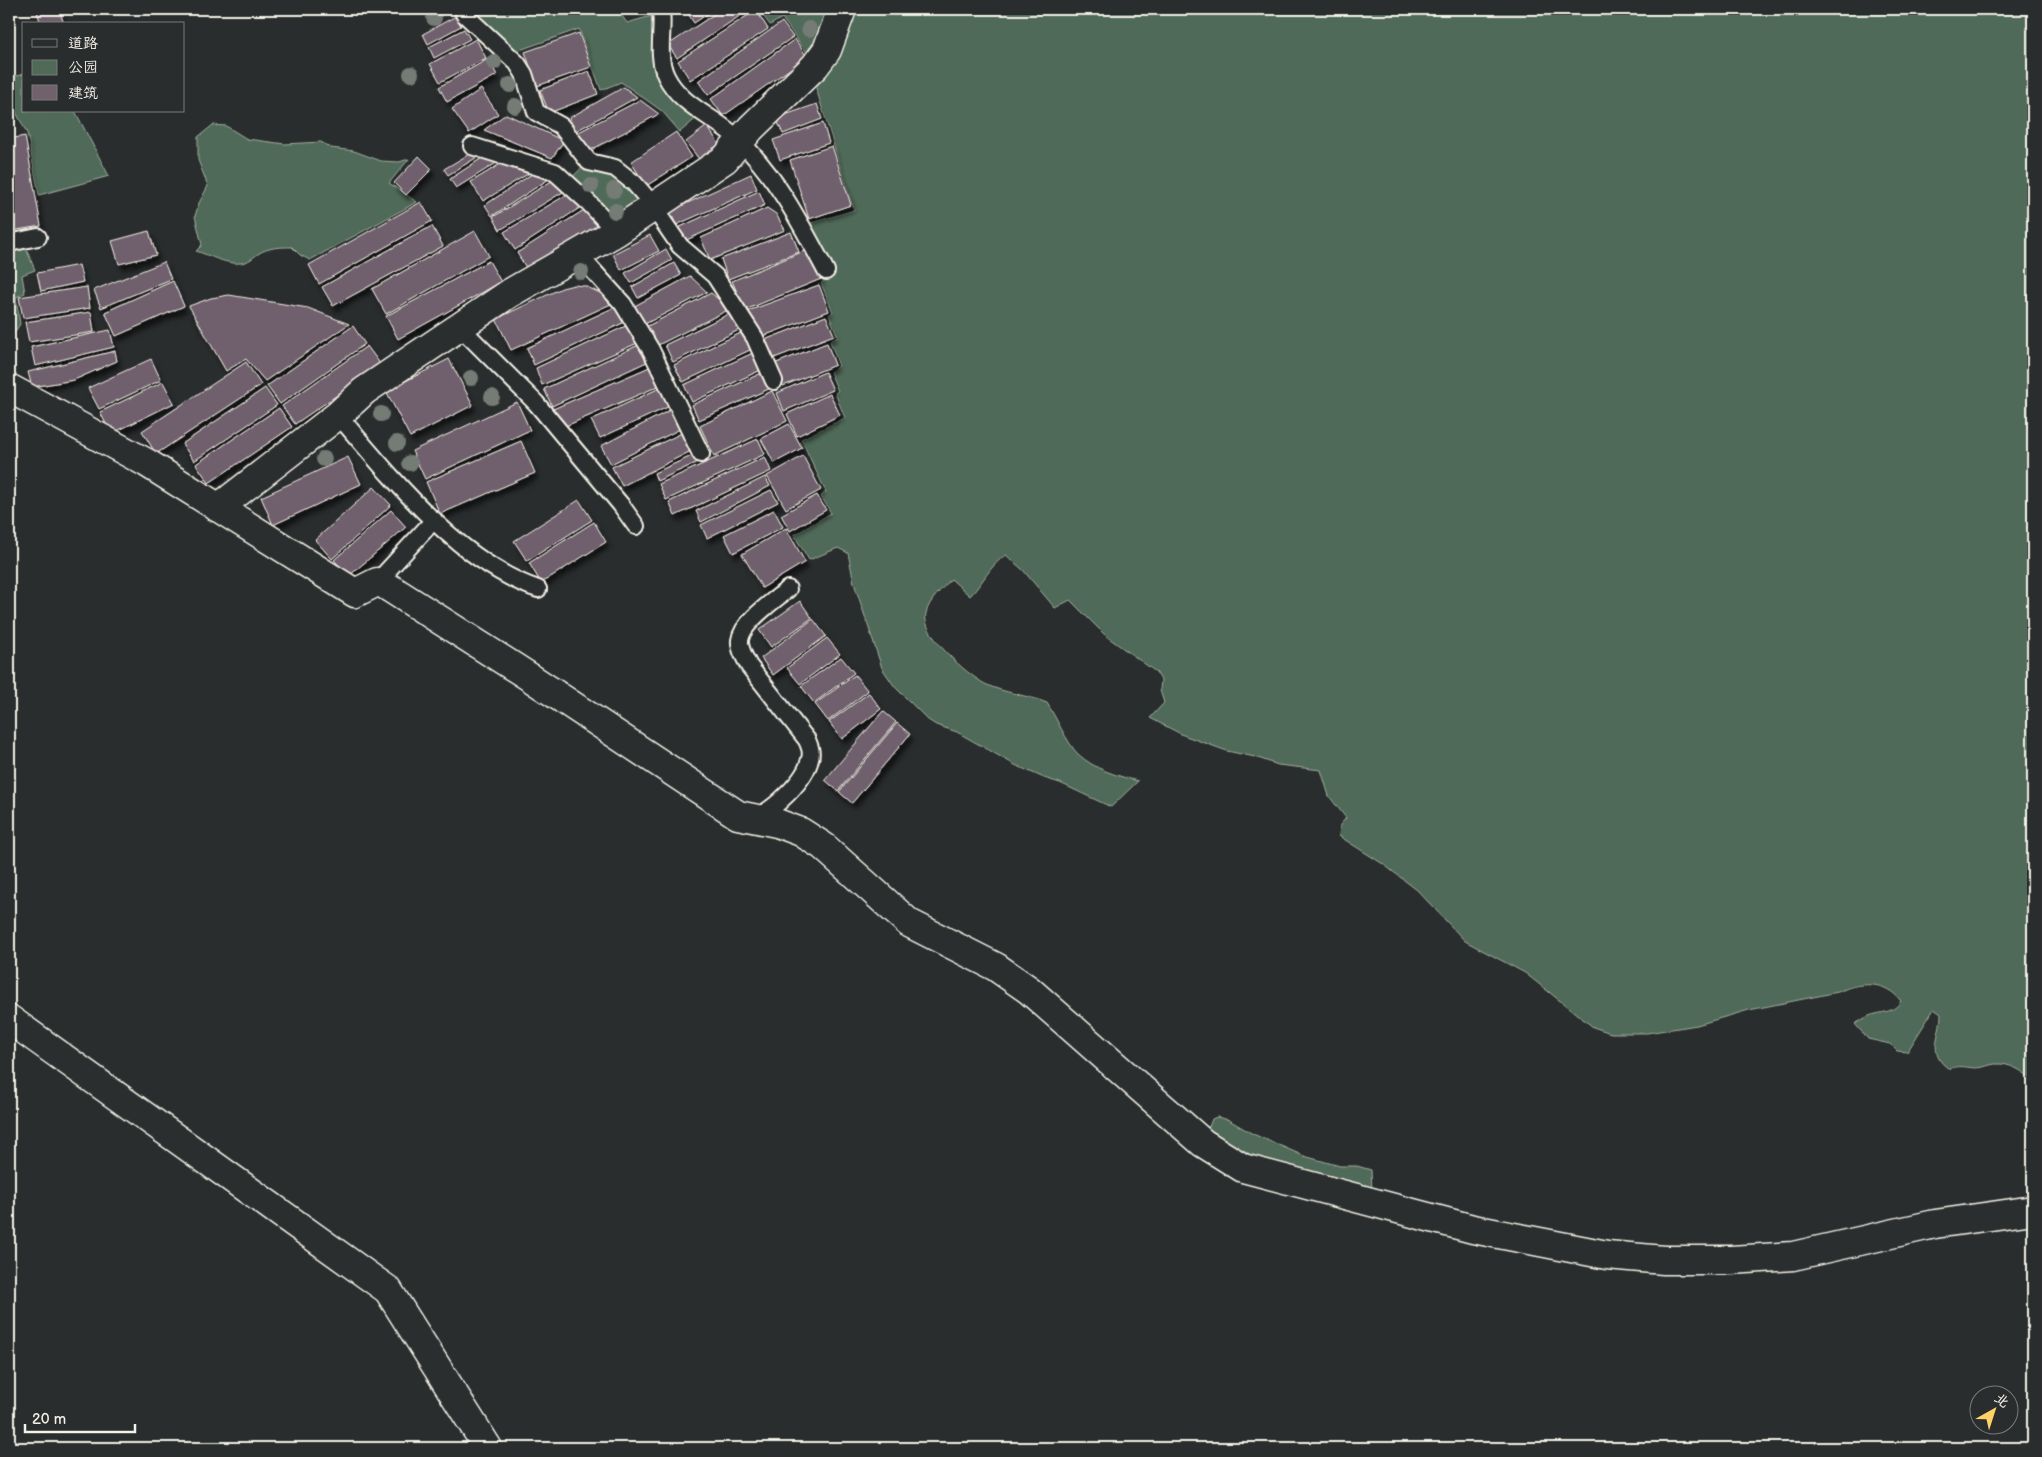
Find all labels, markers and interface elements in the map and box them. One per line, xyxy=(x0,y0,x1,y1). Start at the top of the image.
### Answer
legend xyxy=(22,22,185,112)
text: 道路 xyxy=(68,34,98,53)
text: 公园 xyxy=(68,58,98,77)
text: 建筑 xyxy=(68,84,98,103)
north arrow xyxy=(1970,1384,2020,1434)
text: 北 xyxy=(1991,1389,2013,1411)
scale bar xyxy=(25,1402,135,1434)
text: 20 m xyxy=(32,1410,66,1429)

